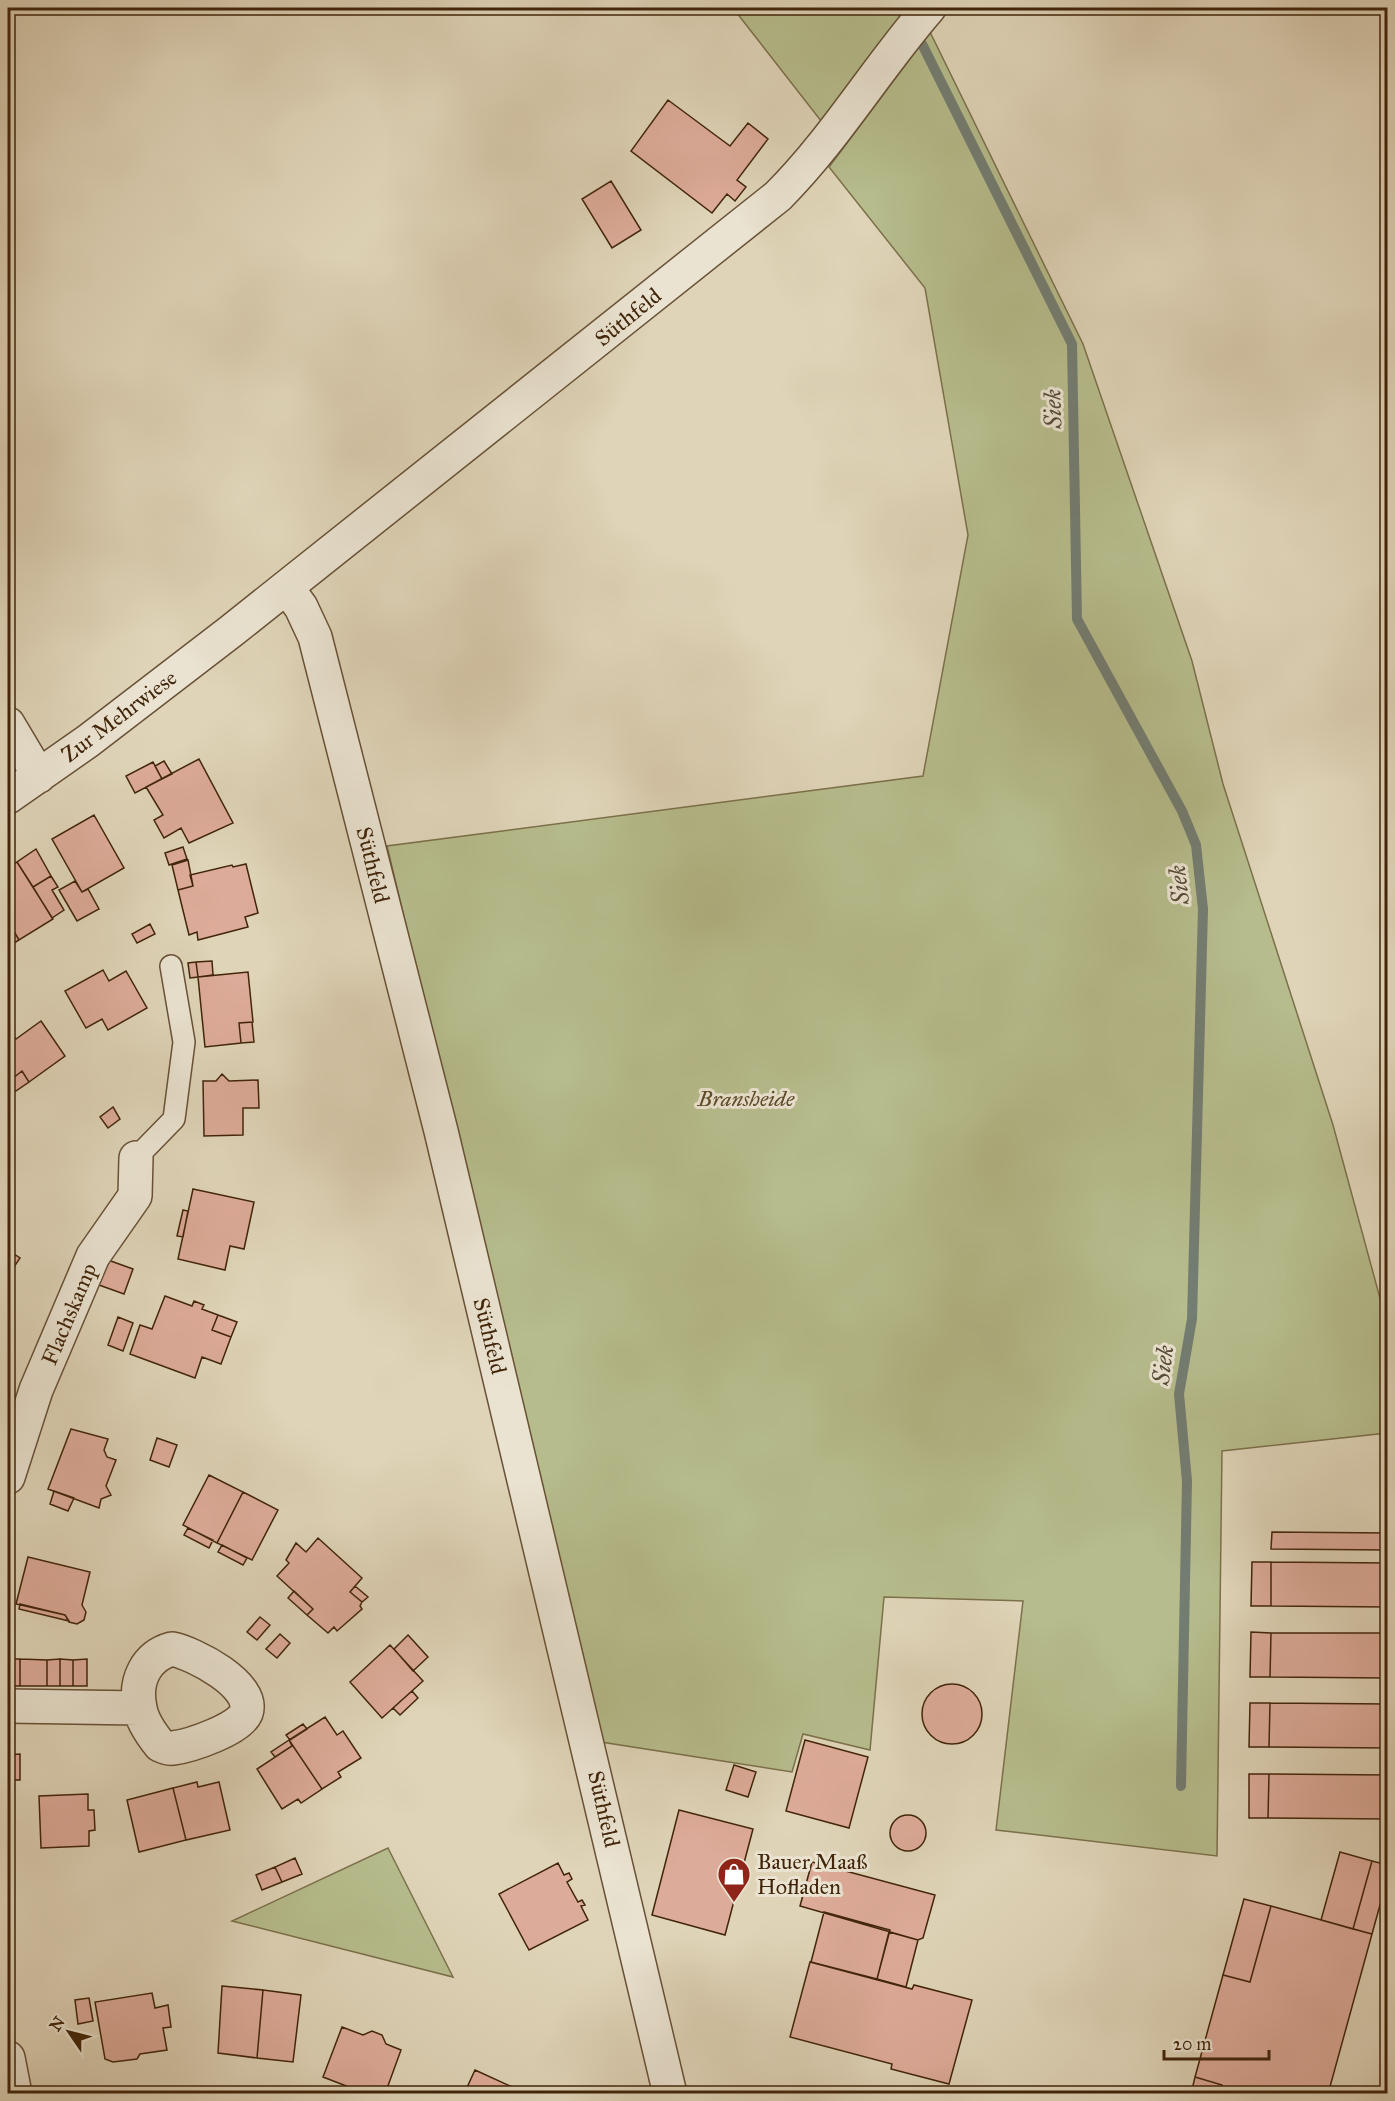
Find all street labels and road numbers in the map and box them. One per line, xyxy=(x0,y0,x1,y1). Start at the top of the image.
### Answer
street label: Süthfeld xyxy=(589,282,667,352)
street label: Zur Mehrwiese xyxy=(56,664,182,768)
street label: Süthfeld xyxy=(351,824,395,906)
street label: Flachskamp xyxy=(35,1259,103,1369)
street label: Süthfeld xyxy=(468,1295,512,1377)
street label: Süthfeld xyxy=(582,1768,626,1850)

